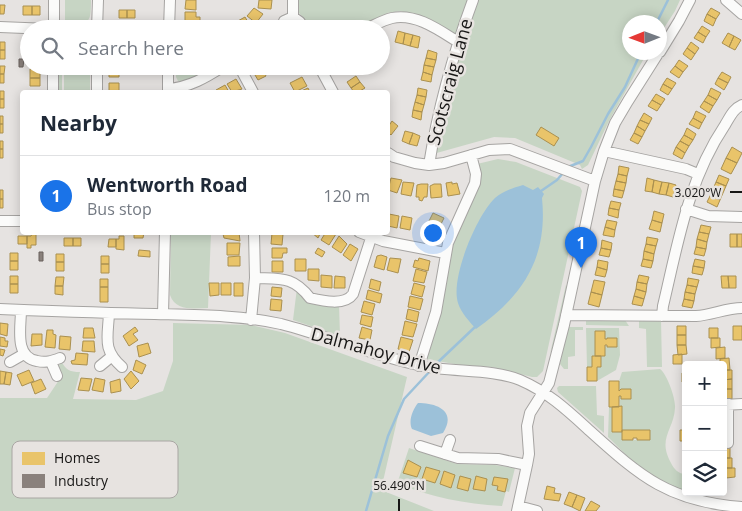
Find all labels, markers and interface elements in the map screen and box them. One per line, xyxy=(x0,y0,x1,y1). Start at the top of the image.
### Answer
north arrow xyxy=(622,15,667,60)
street label: Scotscraig Lane xyxy=(421,16,477,148)
search box xyxy=(20,20,390,75)
icon: search xyxy=(38,34,66,62)
text: Search here xyxy=(78,35,184,61)
text: Nearby xyxy=(40,109,117,137)
text: Wentworth Road xyxy=(87,172,247,198)
text: 3.020°W xyxy=(675,184,721,201)
text: 1 xyxy=(51,185,61,207)
text: 120 m xyxy=(324,185,370,207)
text: Bus stop xyxy=(87,198,152,220)
your location xyxy=(420,220,446,246)
pin: 1 xyxy=(565,227,597,268)
street label: Dalmahoy Drive xyxy=(308,321,444,379)
map controls xyxy=(682,361,727,496)
button: + xyxy=(682,361,727,406)
button: − xyxy=(682,406,727,451)
legend xyxy=(12,441,178,498)
text: Homes xyxy=(54,448,101,467)
button: layers xyxy=(682,451,727,496)
text: Industry xyxy=(54,471,109,490)
text: 56.490°N xyxy=(373,477,425,494)

